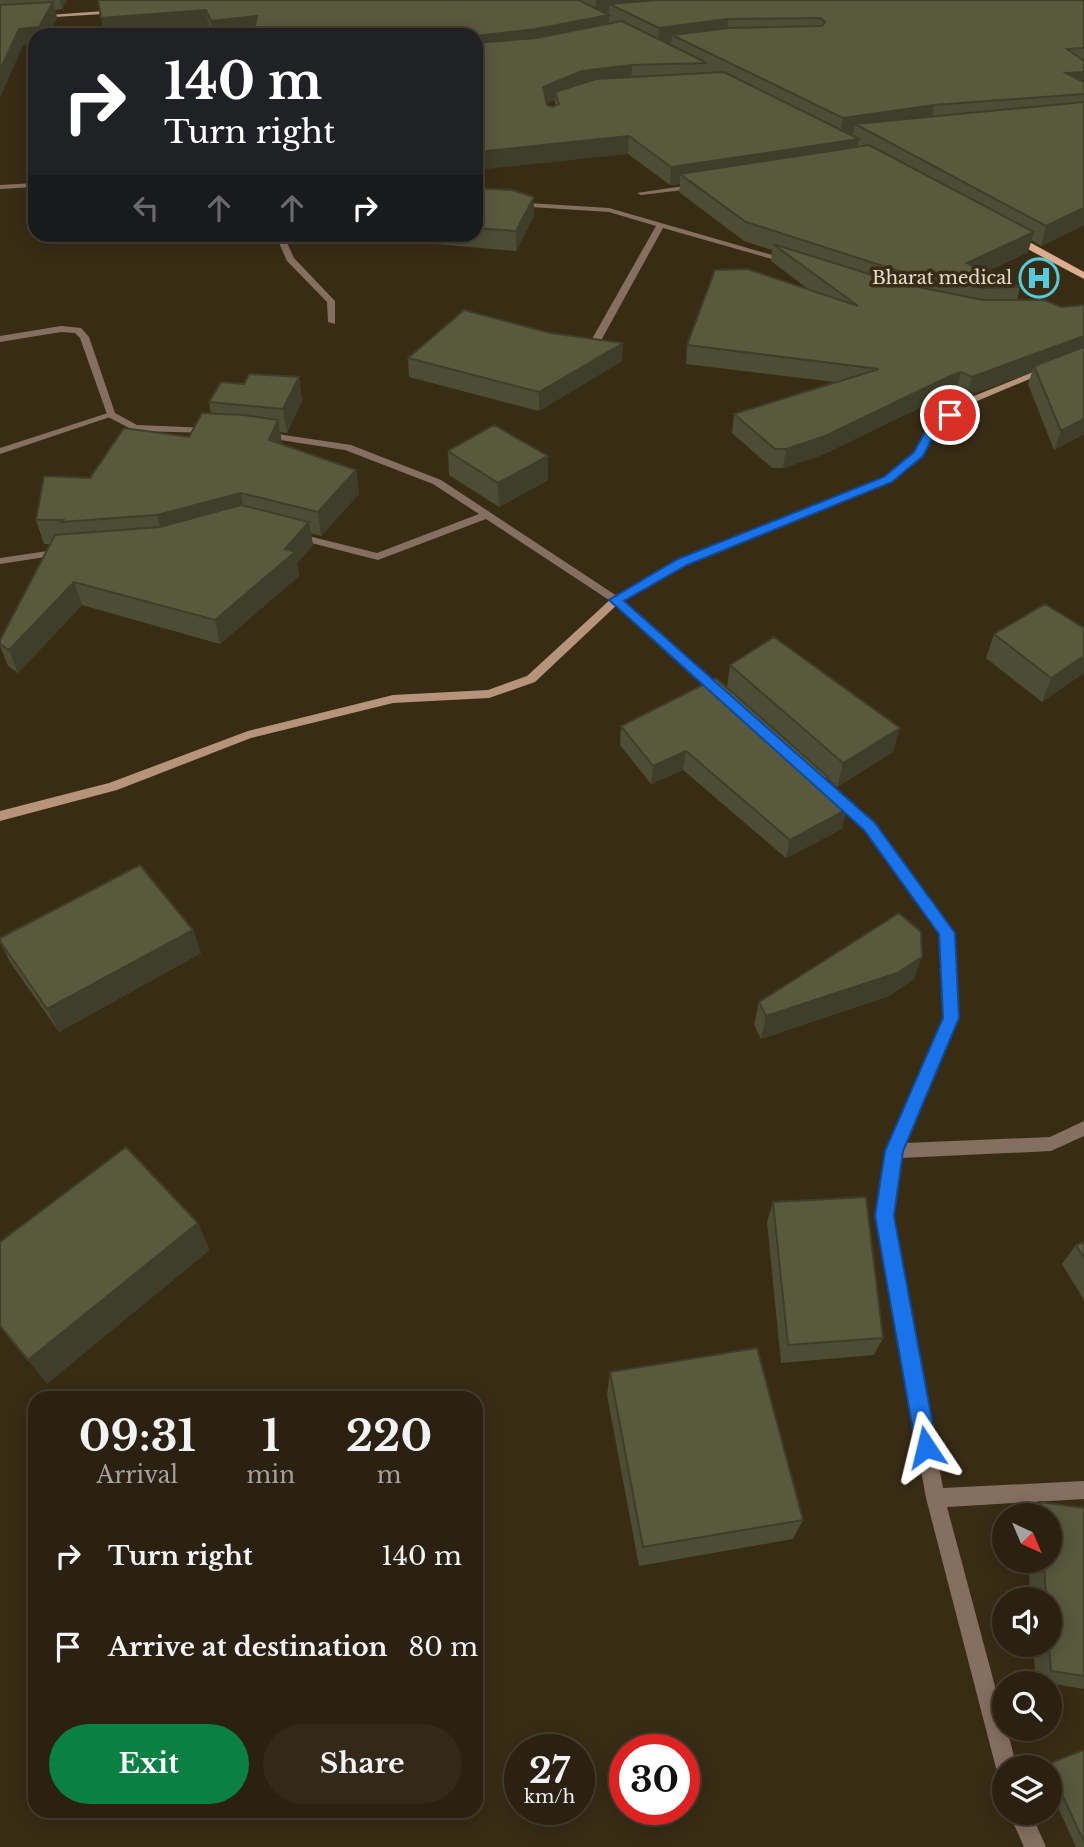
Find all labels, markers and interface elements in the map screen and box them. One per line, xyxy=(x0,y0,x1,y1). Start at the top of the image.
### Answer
text: 140 m xyxy=(164,51,322,112)
icon: right xyxy=(49,56,140,147)
text: Turn right xyxy=(164,112,335,152)
icon: left xyxy=(127,189,165,227)
icon: ahead xyxy=(200,189,238,227)
icon: ahead xyxy=(273,189,311,227)
icon: right xyxy=(346,189,384,227)
hospital icon: Bharat medical xyxy=(1018,257,1060,299)
place label: Bharat medical xyxy=(872,267,1012,289)
pin xyxy=(920,385,980,445)
icon: arrive xyxy=(931,396,969,434)
text: 09:31 xyxy=(79,1410,196,1462)
text: 1 xyxy=(262,1410,280,1462)
text: 220 xyxy=(346,1410,432,1462)
position arrow xyxy=(889,1410,963,1484)
text: Arrival xyxy=(97,1461,178,1489)
text: min xyxy=(247,1461,295,1489)
text: m xyxy=(377,1461,401,1489)
north arrow xyxy=(992,1503,1062,1573)
map controls xyxy=(992,1503,1062,1825)
icon: right xyxy=(49,1537,87,1575)
text: Turn right xyxy=(108,1540,253,1572)
text: 140 m xyxy=(381,1540,462,1572)
button: sound xyxy=(992,1587,1062,1657)
icon: arrive xyxy=(49,1628,87,1666)
text: Arrive at destination xyxy=(108,1631,388,1663)
text: 80 m xyxy=(409,1631,478,1663)
button: search xyxy=(992,1671,1062,1741)
button: Exit xyxy=(49,1724,249,1804)
button: Share xyxy=(263,1724,462,1804)
speed limit sign: 30 xyxy=(609,1734,700,1825)
text: 27 xyxy=(529,1749,570,1792)
button: layers xyxy=(992,1755,1062,1825)
text: km/h xyxy=(524,1786,575,1808)

